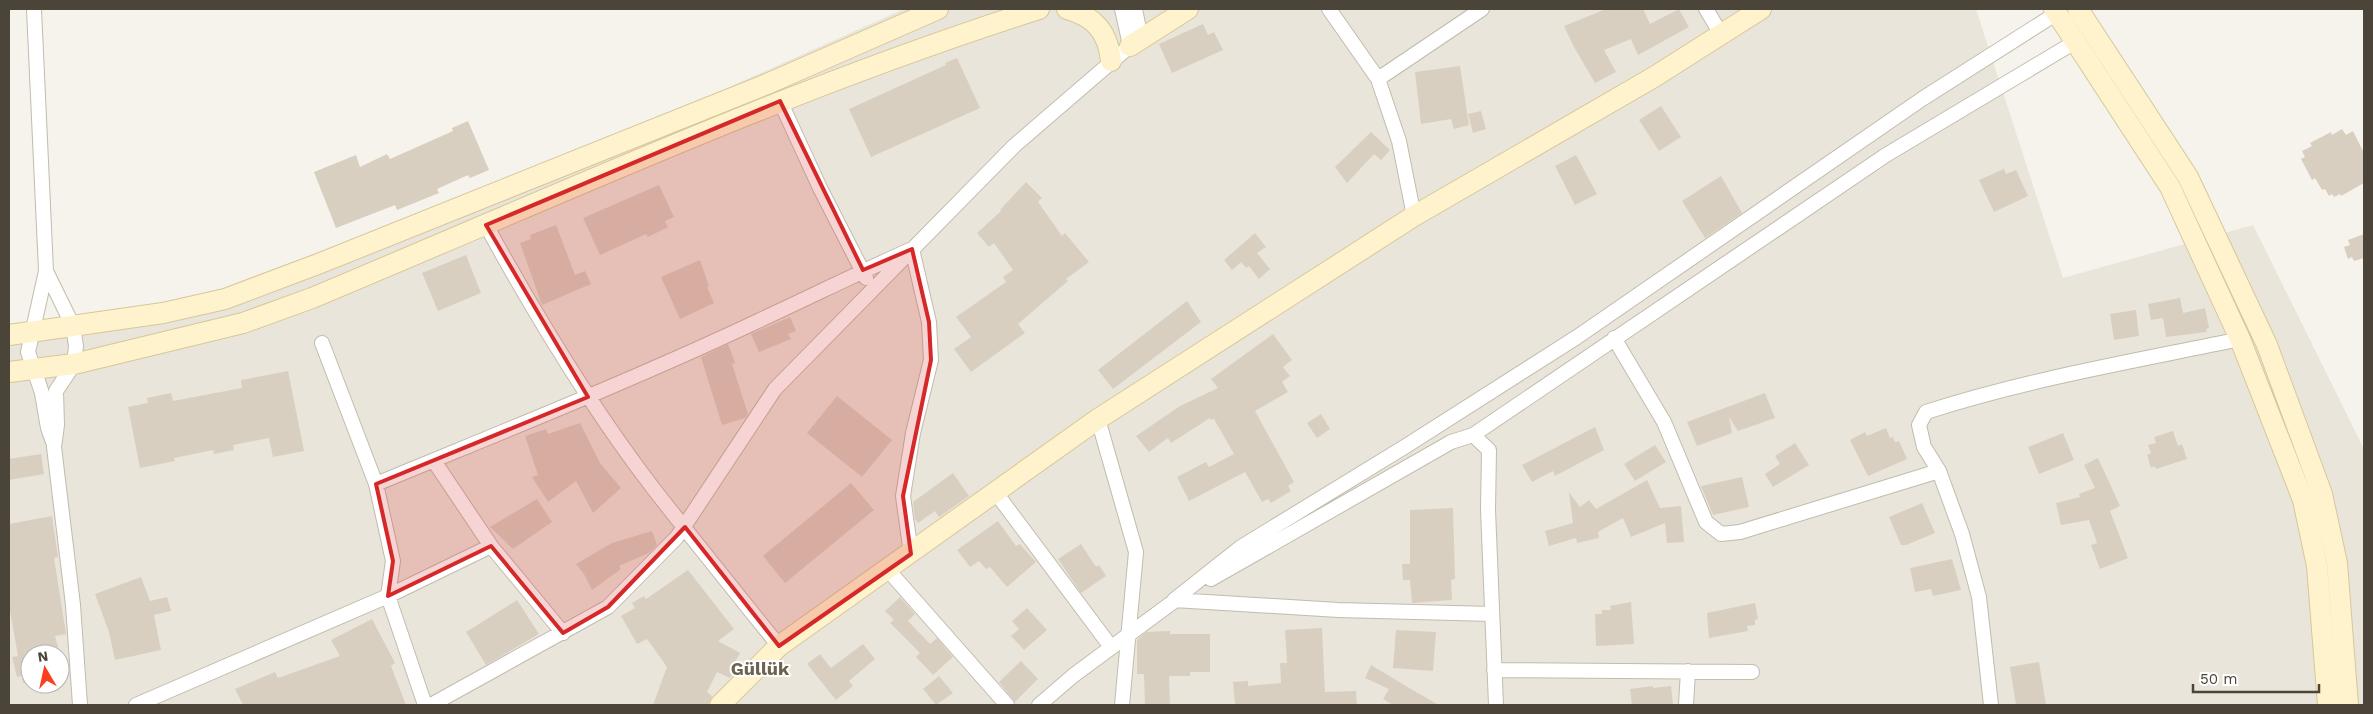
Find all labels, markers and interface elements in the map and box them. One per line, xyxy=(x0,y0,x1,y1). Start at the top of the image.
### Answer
north arrow xyxy=(20,644,70,694)
text: N xyxy=(37,647,49,665)
district label: Güllük xyxy=(731,658,790,679)
scale bar xyxy=(2193,662,2319,694)
text: 50 m xyxy=(2200,670,2237,688)

